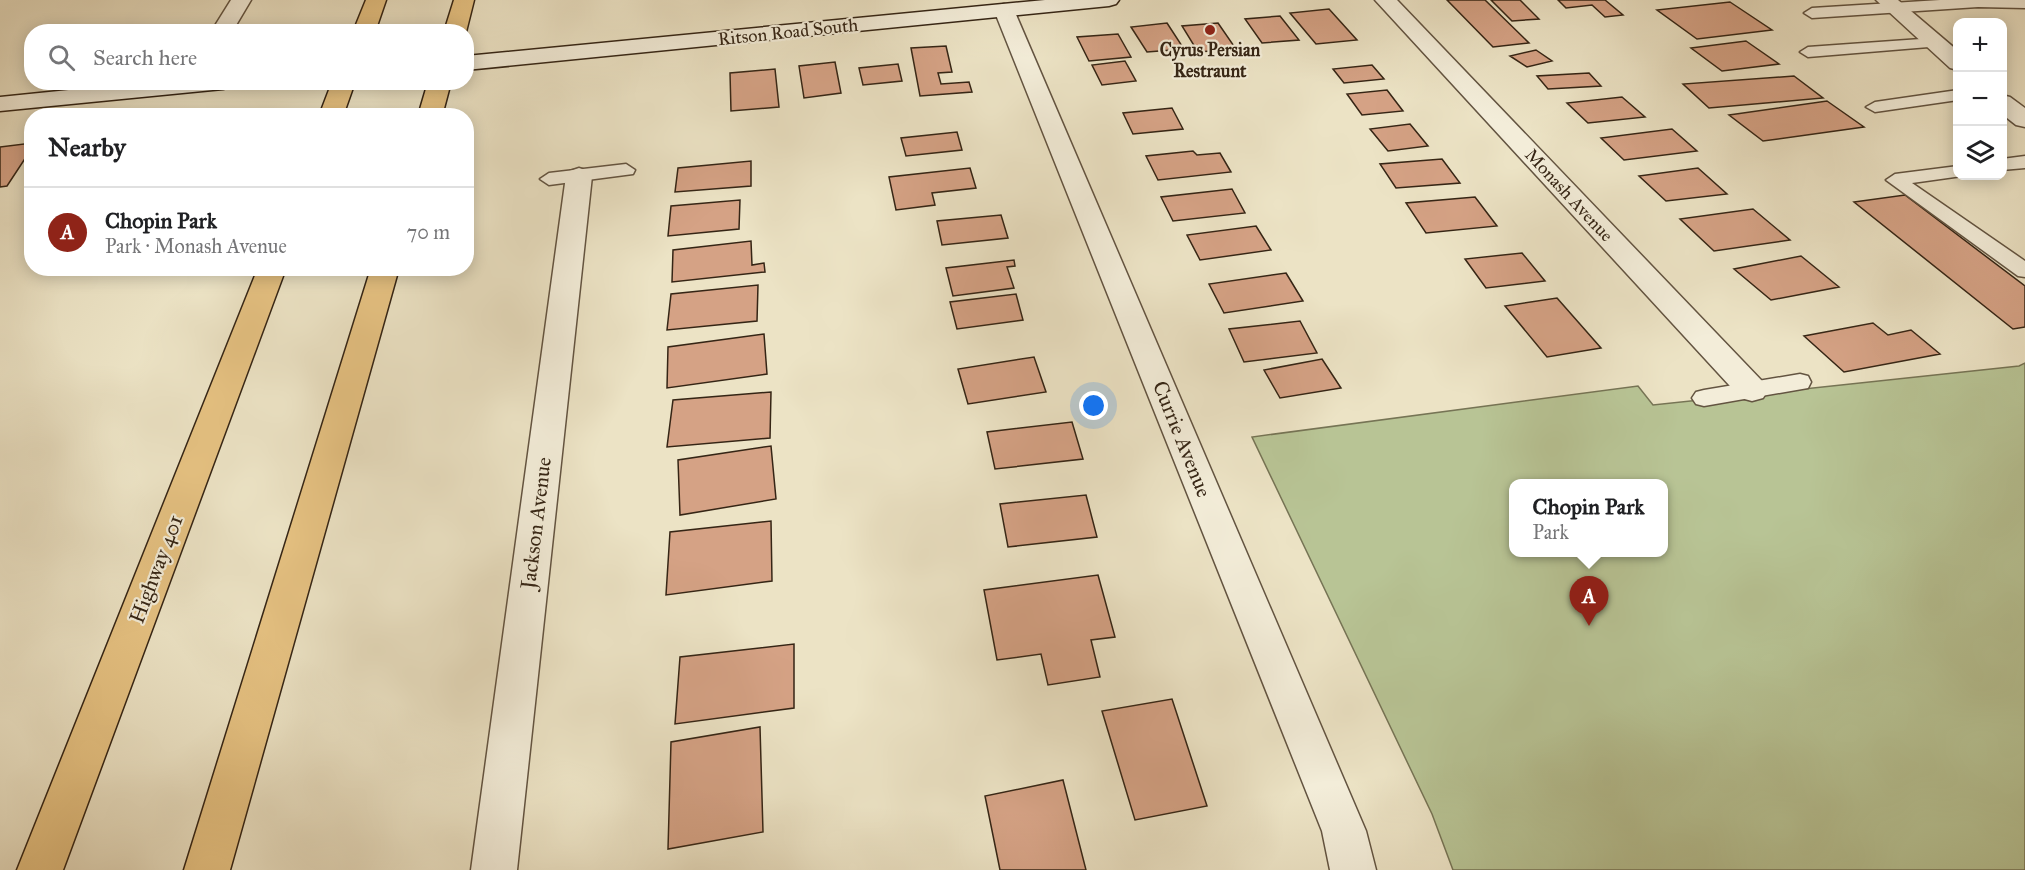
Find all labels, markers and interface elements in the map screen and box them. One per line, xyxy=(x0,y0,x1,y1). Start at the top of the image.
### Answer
street label: Ritson Road South xyxy=(717,14,859,50)
map controls xyxy=(1953,18,2007,180)
button: + xyxy=(1953,18,2007,72)
marker: Cyrus Persian Restraunt xyxy=(1203,23,1217,37)
search box xyxy=(24,24,474,90)
place label: Cyrus Persian Restraunt xyxy=(1160,39,1261,82)
icon: search xyxy=(45,41,78,74)
text: Search here xyxy=(93,44,197,71)
button: − xyxy=(1953,72,2007,126)
button: layers xyxy=(1953,126,2007,180)
text: Nearby xyxy=(48,131,126,163)
street label: Monash Avenue xyxy=(1520,144,1618,246)
text: Chopin Park xyxy=(105,207,217,234)
text: A xyxy=(61,220,74,244)
text: 70 m xyxy=(407,220,450,244)
text: Park · Monash Avenue xyxy=(105,234,287,258)
street label: Currie Avenue xyxy=(1147,377,1217,501)
your location xyxy=(1079,391,1108,420)
street label: Jackson Avenue xyxy=(515,455,557,592)
popup xyxy=(1509,479,1668,557)
text: Chopin Park xyxy=(1533,493,1644,520)
street label: Highway 401 xyxy=(123,511,189,627)
text: Park xyxy=(1533,520,1569,544)
pin: A xyxy=(1570,576,1608,626)

